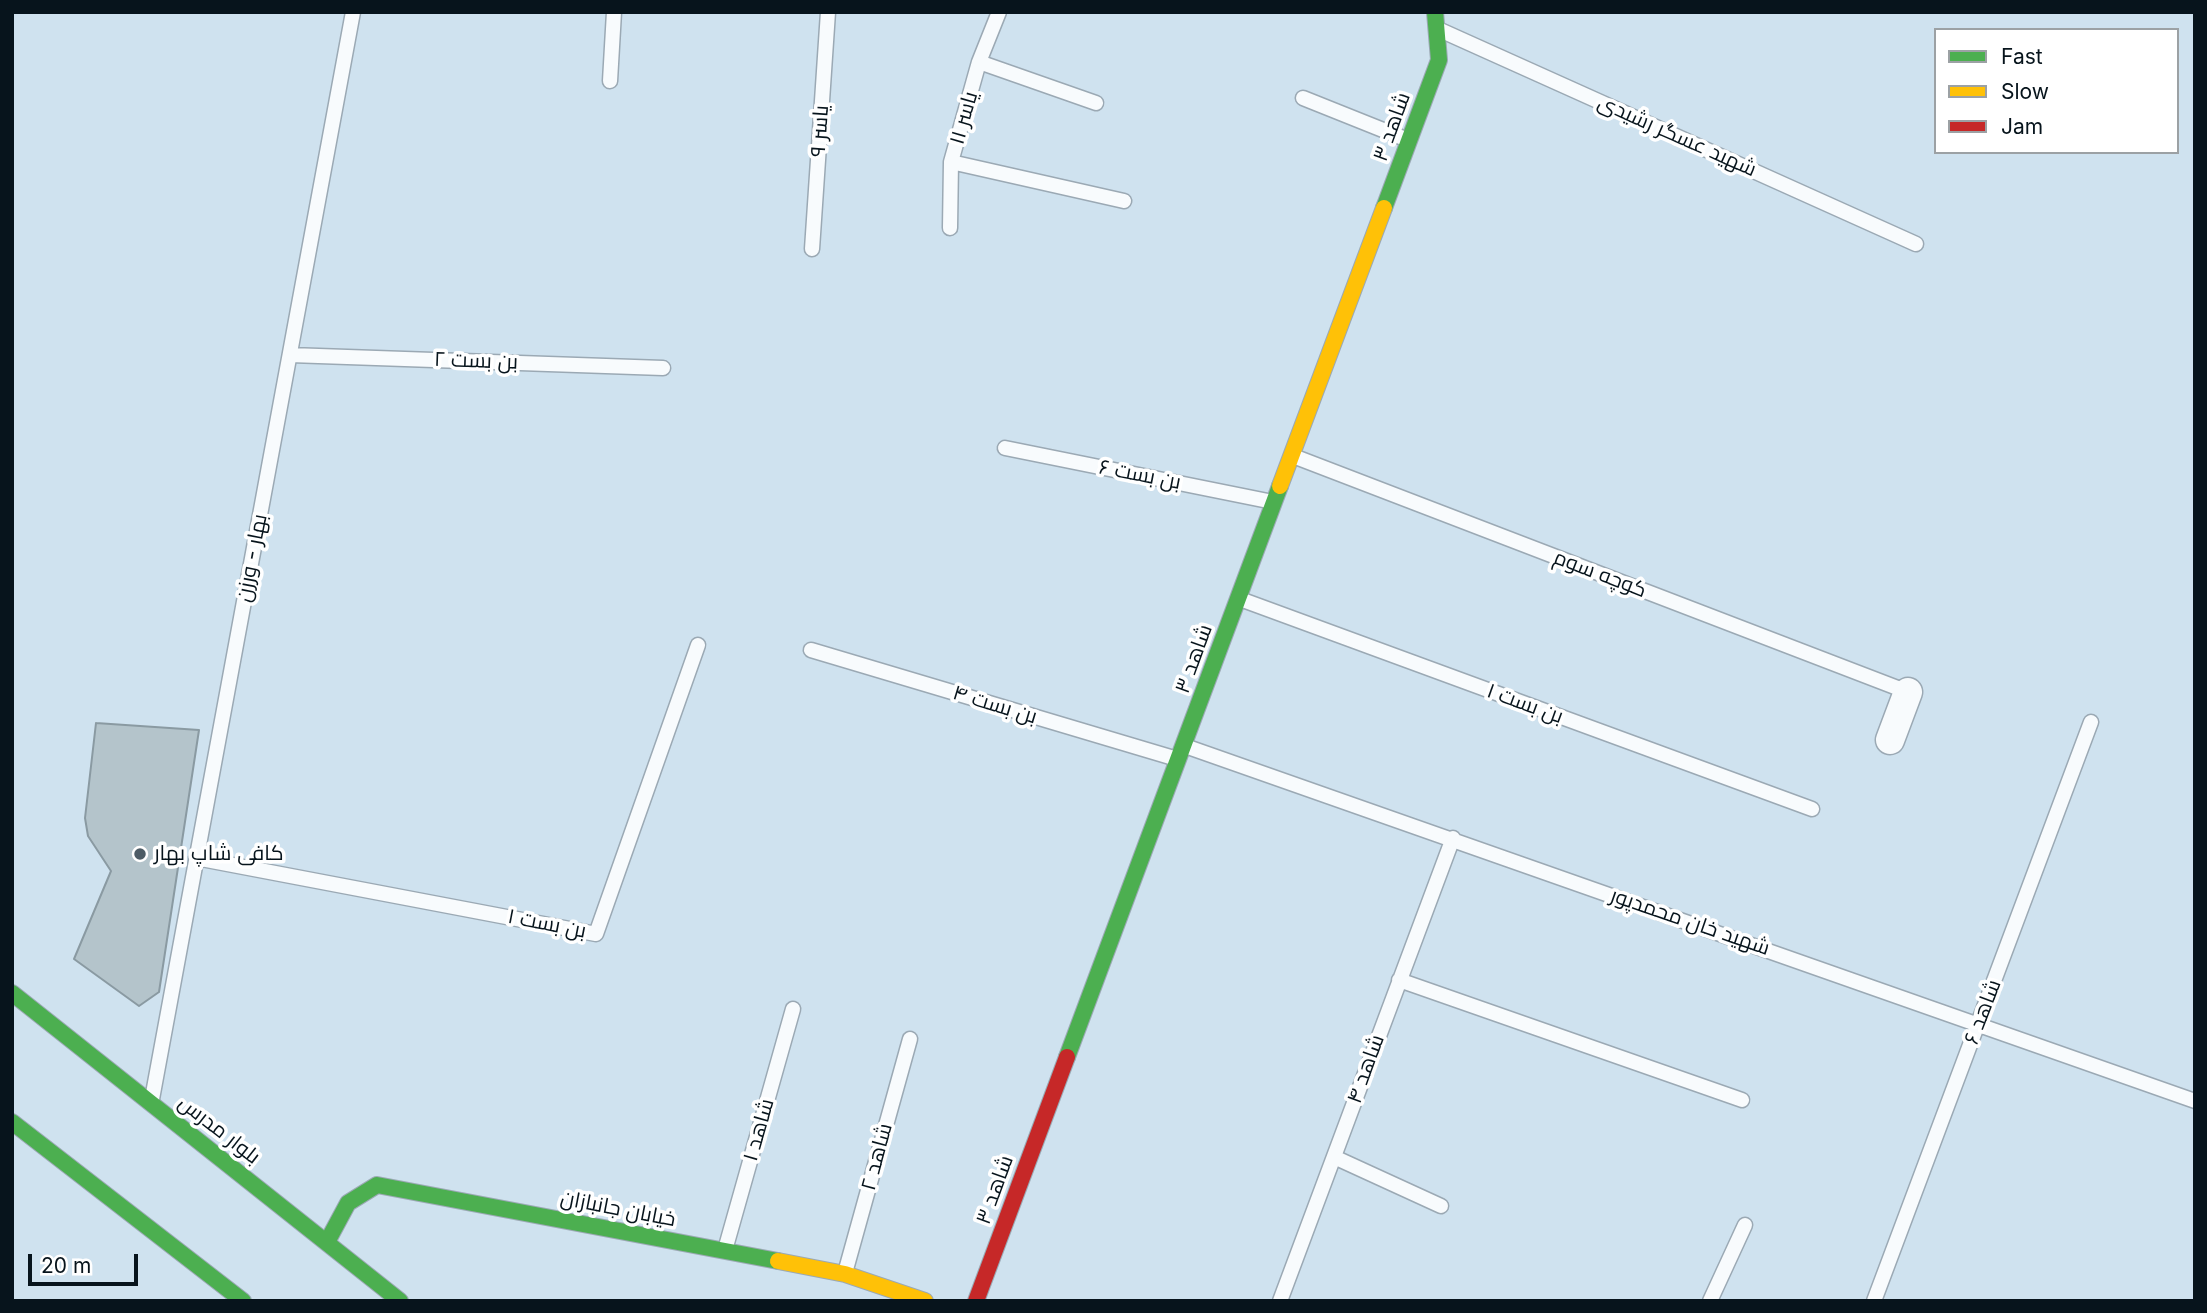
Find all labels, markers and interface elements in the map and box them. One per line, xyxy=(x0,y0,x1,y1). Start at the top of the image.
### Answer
legend xyxy=(1934,28,2179,154)
text: Fast xyxy=(2001,44,2043,69)
text: Slow xyxy=(2001,79,2049,104)
street label: یاسر ۱۱ xyxy=(944,89,984,147)
street label: شاهد ۳ xyxy=(1368,89,1416,165)
street label: شهید عسگر رشیدی xyxy=(1594,90,1760,182)
street label: یاسر ۹ xyxy=(806,104,834,158)
text: Jam xyxy=(2001,114,2043,139)
street label: بن بست ۲ xyxy=(434,347,518,375)
street label: بن بست ۶ xyxy=(1097,455,1183,495)
street label: بهار - ورزن xyxy=(231,512,273,604)
street label: کوچه سوم xyxy=(1550,545,1650,603)
street label: شاهد ۳ xyxy=(1170,621,1218,697)
street label: بن بست ۱ xyxy=(1483,679,1567,729)
street label: بن بست ۴ xyxy=(950,680,1040,730)
place label: کافی شاپ بهار xyxy=(154,841,284,867)
marker: کافی شاپ بهار xyxy=(132,846,148,862)
street label: شهید خان محمدپور xyxy=(1607,883,1773,961)
street label: بن بست ۱ xyxy=(506,904,588,944)
street label: شاهد ۶ xyxy=(1959,976,2007,1048)
street label: شاهد ۴ xyxy=(1342,1031,1390,1107)
street label: بلوار مدرس xyxy=(173,1090,265,1170)
street label: شاهد ۱ xyxy=(738,1096,780,1164)
street label: شاهد ۲ xyxy=(856,1121,898,1193)
street label: شاهد ۳ xyxy=(971,1152,1019,1228)
street label: خیابان جانبازان xyxy=(558,1185,678,1233)
scale bar xyxy=(32,1240,142,1284)
text: 20 m xyxy=(41,1253,91,1278)

